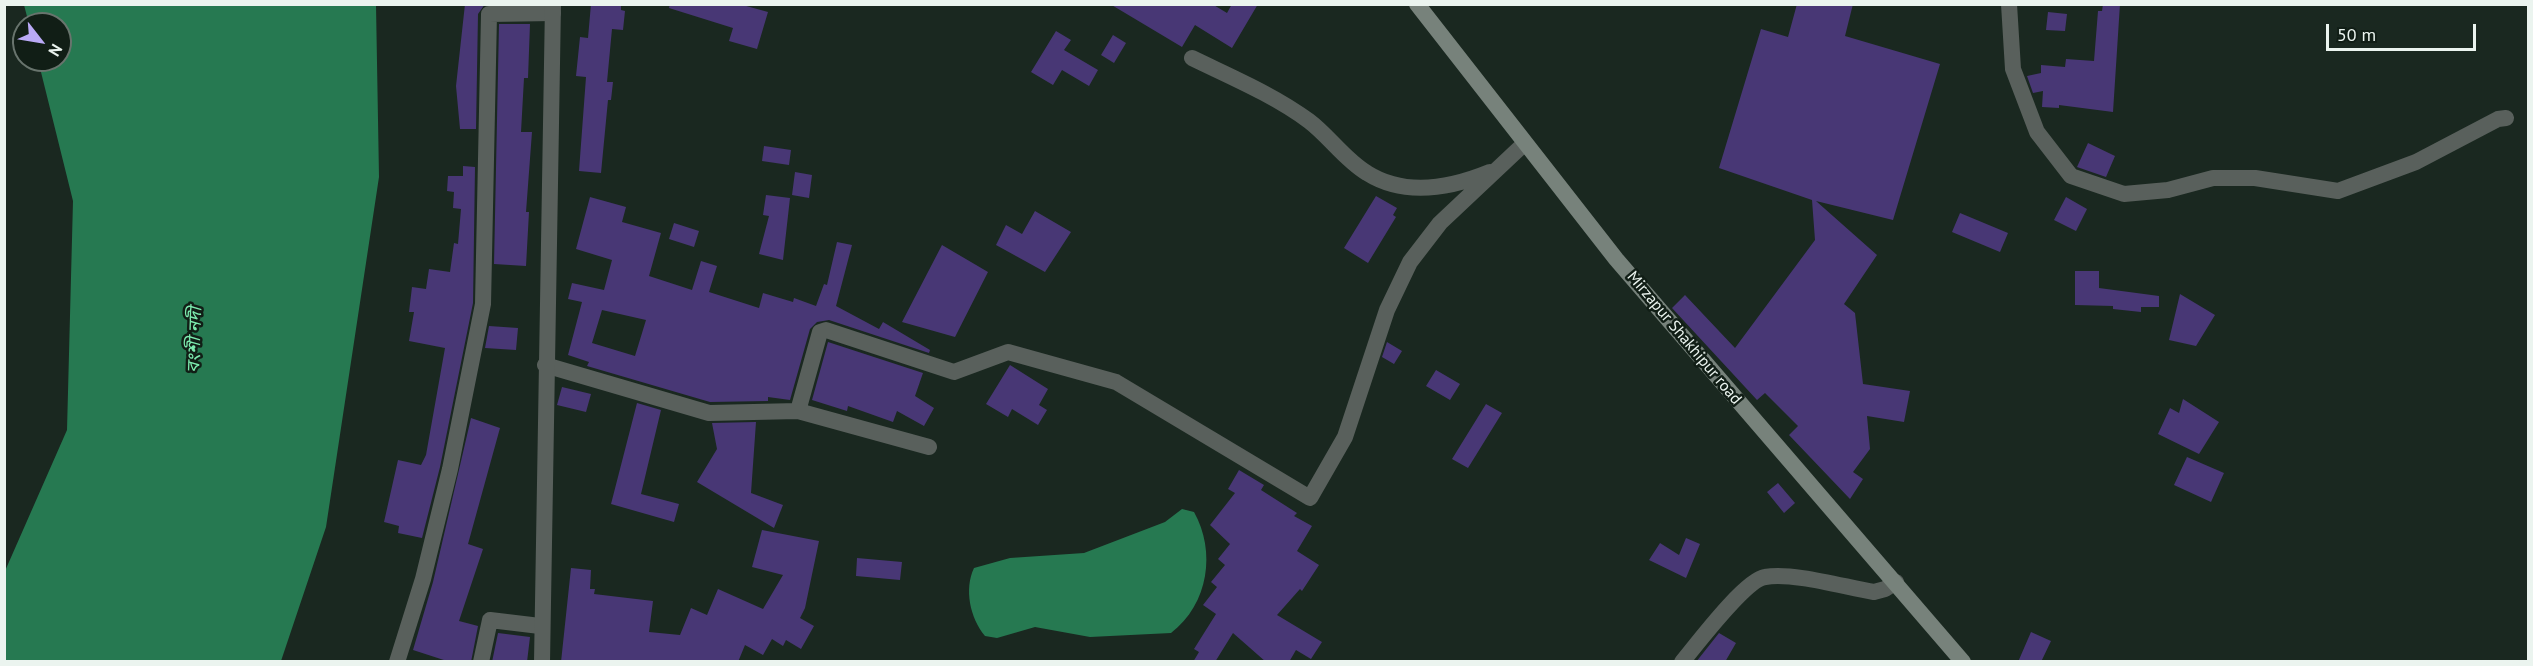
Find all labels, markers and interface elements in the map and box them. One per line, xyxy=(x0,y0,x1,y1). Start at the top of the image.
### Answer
north arrow xyxy=(12,12,72,72)
scale bar xyxy=(2329,12,2479,50)
text: 50 m xyxy=(2337,23,2376,46)
text: N xyxy=(44,41,67,60)
street label: Mirzapur Shakhipur road xyxy=(1623,268,1745,408)
water label: বংশী নদী xyxy=(183,307,207,373)

